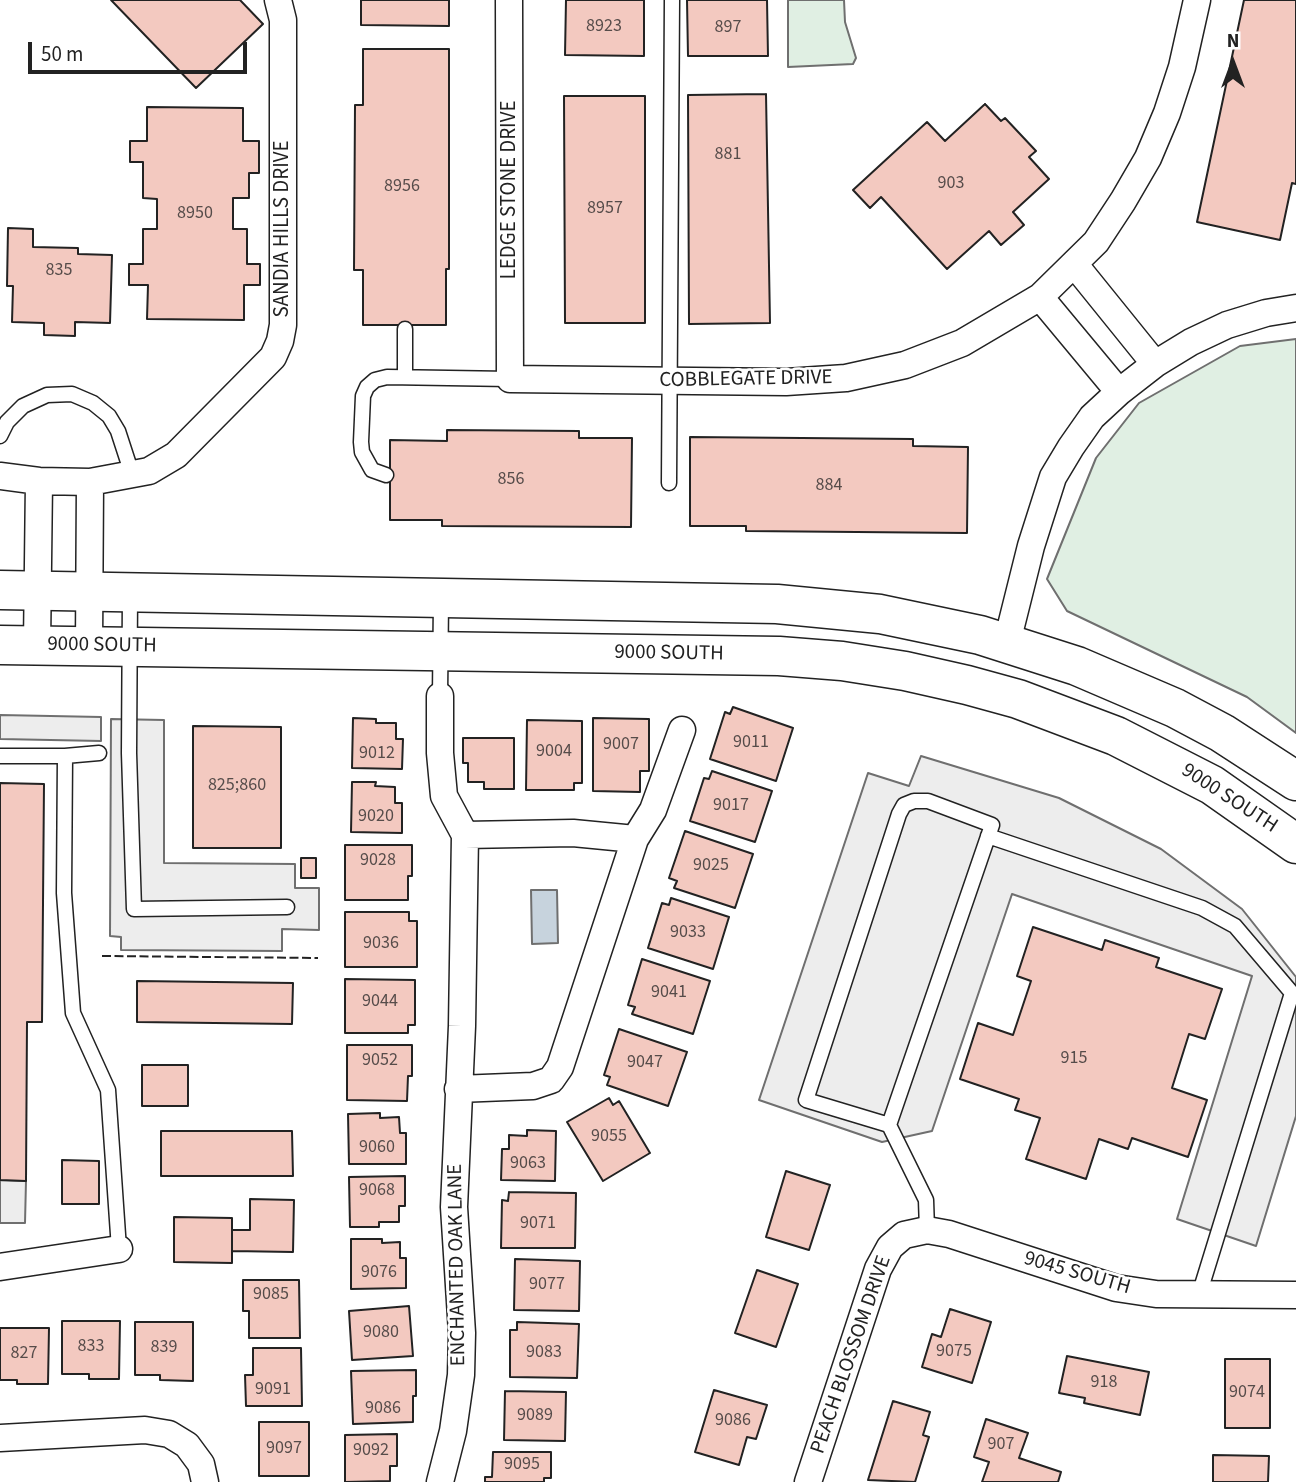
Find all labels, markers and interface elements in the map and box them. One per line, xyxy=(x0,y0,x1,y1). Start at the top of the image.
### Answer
house number: 8923 xyxy=(586,16,622,38)
house number: 897 xyxy=(715,17,741,39)
scale bar xyxy=(32,28,250,72)
north arrow xyxy=(1198,28,1268,98)
text: N xyxy=(1227,28,1239,55)
text: 50 m xyxy=(41,39,83,69)
street label: LEDGE STONE DRIVE xyxy=(497,100,523,280)
street label: SANDIA HILLS DRIVE xyxy=(270,140,296,318)
house number: 881 xyxy=(715,144,741,166)
house number: 903 xyxy=(938,173,964,195)
house number: 8956 xyxy=(384,176,420,198)
house number: 8957 xyxy=(587,198,623,220)
house number: 8950 xyxy=(177,203,213,225)
house number: 835 xyxy=(46,260,72,282)
street label: COBBLEGATE DRIVE xyxy=(659,366,833,394)
house number: 856 xyxy=(498,469,524,491)
house number: 884 xyxy=(816,475,842,497)
street label: 9000 SOUTH xyxy=(47,632,157,660)
street label: 9000 SOUTH xyxy=(614,640,724,668)
house number: 9011 xyxy=(733,732,769,754)
house number: 9007 xyxy=(603,734,639,756)
house number: 9004 xyxy=(536,741,572,763)
house number: 9012 xyxy=(359,743,395,765)
street label: 9000 SOUTH xyxy=(1176,759,1282,839)
house number: 825;860 xyxy=(208,775,266,797)
house number: 9017 xyxy=(713,795,749,817)
house number: 9020 xyxy=(358,806,394,828)
house number: 9028 xyxy=(360,850,396,872)
house number: 9025 xyxy=(693,855,729,877)
house number: 9033 xyxy=(670,922,706,944)
house number: 9036 xyxy=(363,933,399,955)
house number: 9041 xyxy=(651,982,687,1004)
house number: 9044 xyxy=(362,991,398,1013)
house number: 915 xyxy=(1061,1048,1087,1070)
house number: 9052 xyxy=(362,1050,398,1072)
house number: 9047 xyxy=(627,1052,663,1074)
house number: 9055 xyxy=(591,1126,627,1148)
house number: 9060 xyxy=(359,1137,395,1159)
house number: 9063 xyxy=(510,1153,546,1175)
street label: ENCHANTED OAK LANE xyxy=(444,1164,472,1366)
house number: 9068 xyxy=(359,1180,395,1202)
house number: 9071 xyxy=(520,1213,556,1235)
street label: 9045 SOUTH xyxy=(1021,1247,1133,1301)
street label: PEACH BLOSSOM DRIVE xyxy=(806,1253,898,1457)
house number: 9076 xyxy=(361,1262,397,1284)
house number: 9077 xyxy=(529,1274,565,1296)
house number: 9085 xyxy=(253,1284,289,1306)
house number: 9080 xyxy=(363,1322,399,1344)
house number: 833 xyxy=(78,1336,104,1358)
house number: 839 xyxy=(151,1337,177,1359)
house number: 9075 xyxy=(936,1341,972,1363)
house number: 9083 xyxy=(526,1342,562,1364)
house number: 827 xyxy=(11,1343,37,1365)
house number: 918 xyxy=(1091,1372,1117,1394)
house number: 9091 xyxy=(255,1379,291,1401)
house number: 9074 xyxy=(1229,1382,1265,1404)
house number: 9086 xyxy=(365,1398,401,1420)
house number: 9089 xyxy=(517,1405,553,1427)
house number: 9086 xyxy=(715,1410,751,1432)
house number: 907 xyxy=(988,1434,1014,1456)
house number: 9097 xyxy=(266,1438,302,1460)
house number: 9092 xyxy=(353,1440,389,1462)
house number: 9095 xyxy=(504,1454,540,1476)

